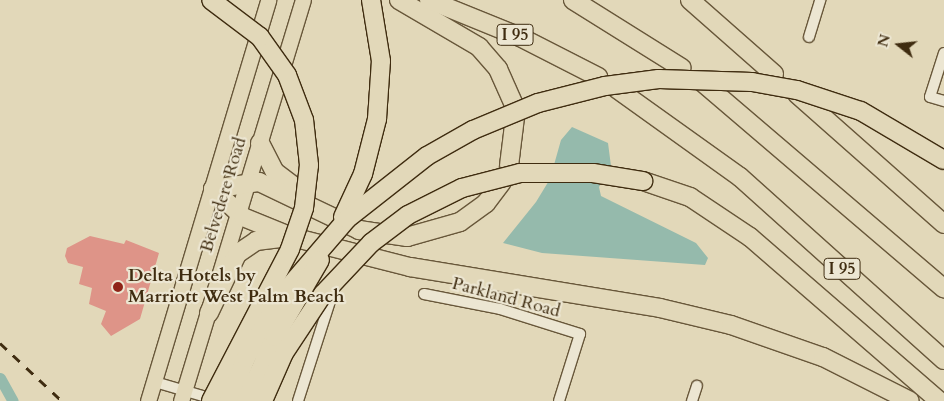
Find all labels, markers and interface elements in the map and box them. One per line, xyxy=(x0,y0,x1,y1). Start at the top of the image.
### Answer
north arrow xyxy=(874,20,924,70)
road number: I 95 xyxy=(496,22,534,48)
text: N xyxy=(873,32,895,49)
street label: Belvedere Road xyxy=(196,135,252,255)
road number: I 95 xyxy=(823,255,861,282)
place label: Delta Hotels by Marriott West Palm Beach xyxy=(128,266,344,308)
street label: Parkland Road xyxy=(450,273,562,323)
marker: Delta Hotels by Marriott West Palm Beach xyxy=(112,281,124,293)

